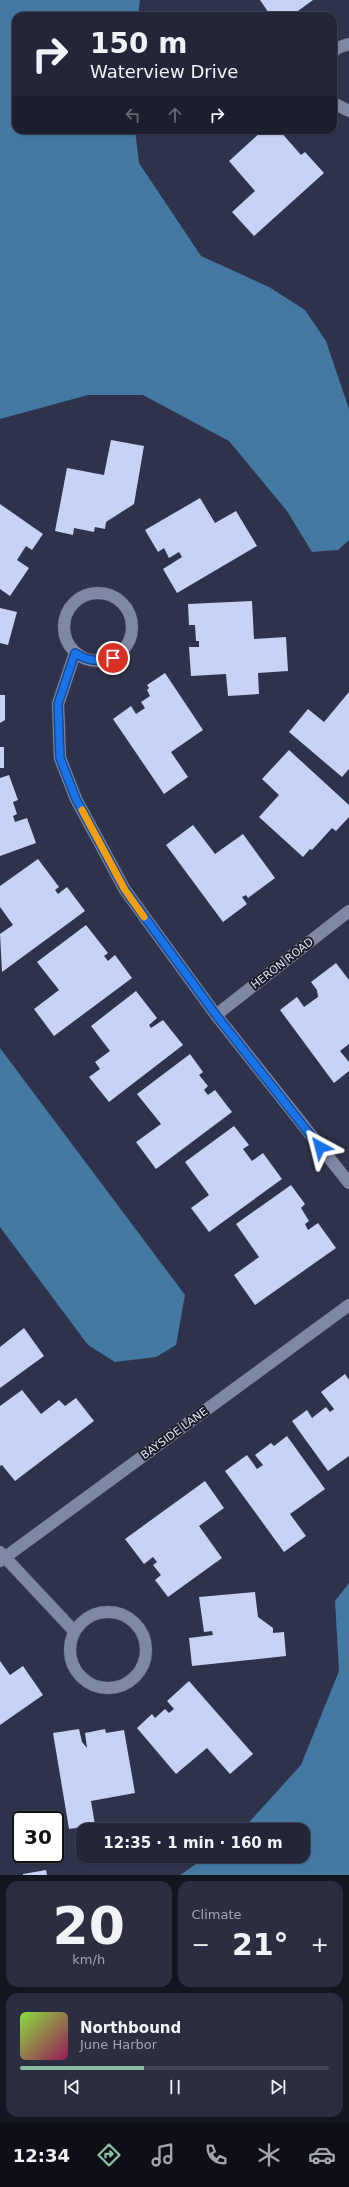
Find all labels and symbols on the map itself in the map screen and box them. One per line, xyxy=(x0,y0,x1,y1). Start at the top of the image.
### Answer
pin xyxy=(96,641,130,675)
street label: HERON ROAD xyxy=(249,935,316,992)
position arrow xyxy=(299,1126,341,1168)
street label: BAYSIDE LANE xyxy=(138,1405,210,1462)
speed limit sign: 30 xyxy=(12,1811,64,1863)

